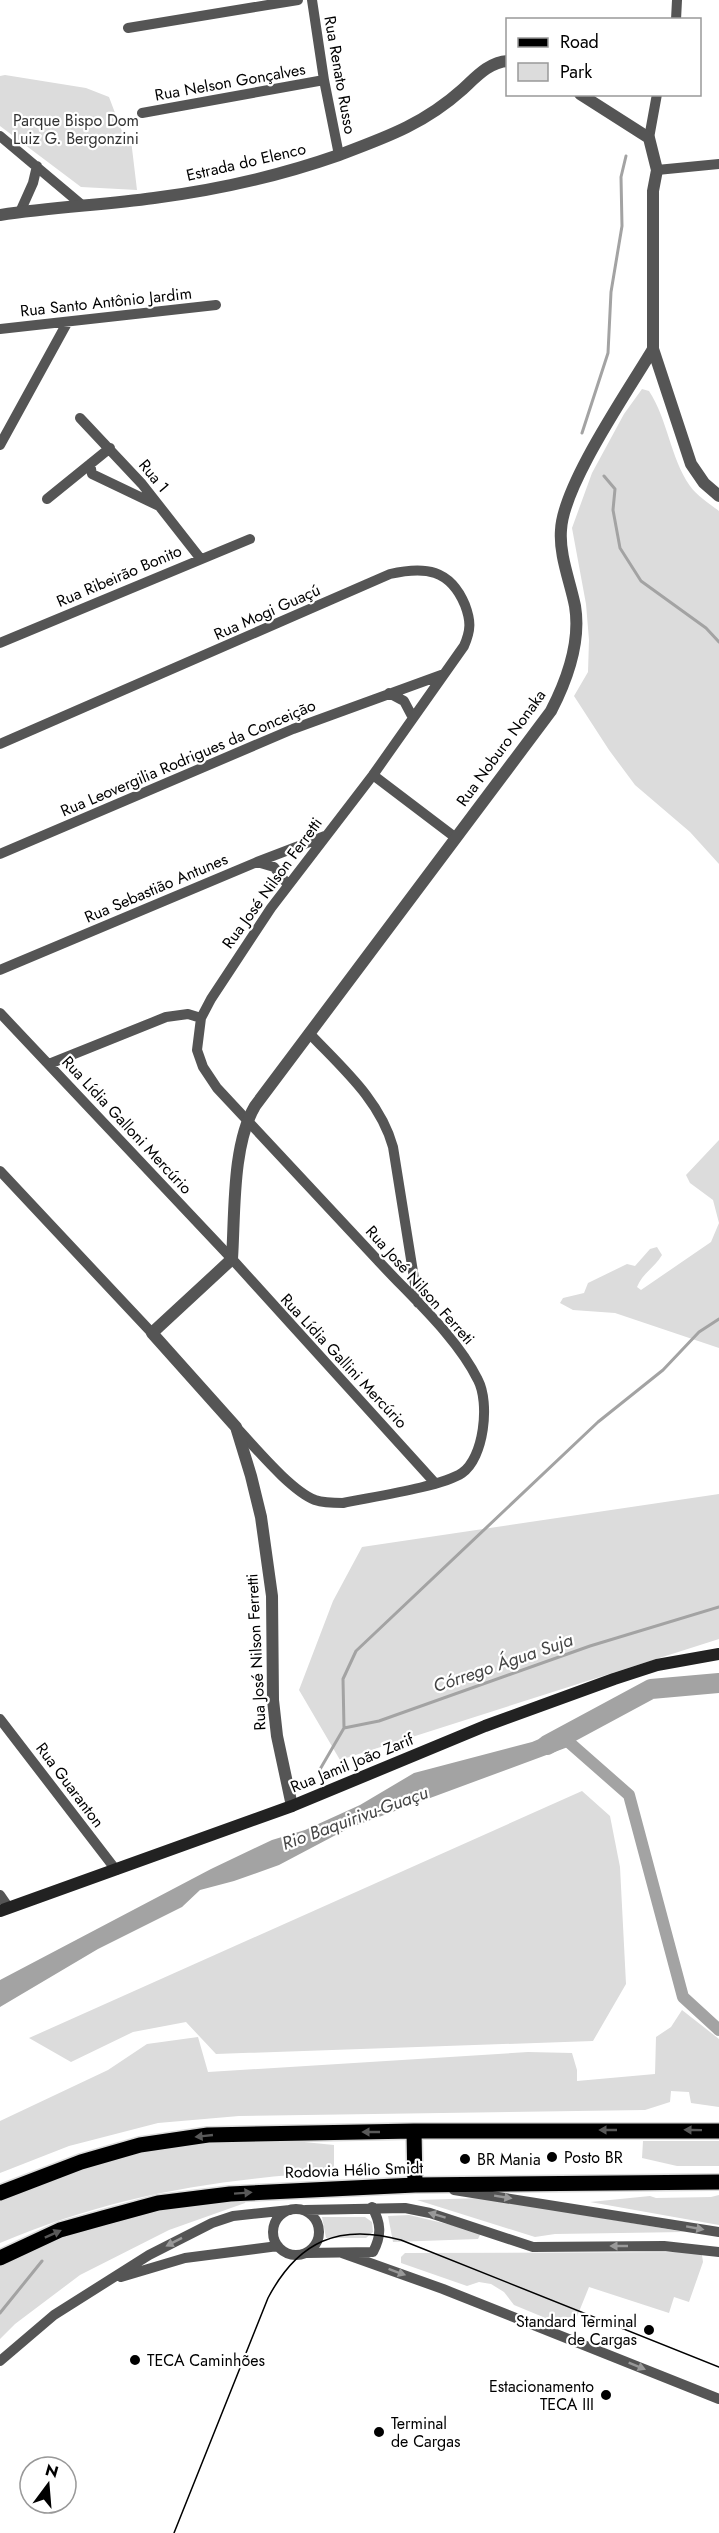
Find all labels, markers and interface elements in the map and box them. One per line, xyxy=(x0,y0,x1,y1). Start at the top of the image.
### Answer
street label: Rua Renato Russo xyxy=(318,14,362,136)
legend xyxy=(506,18,701,96)
text: Road xyxy=(560,29,599,55)
street label: Rua Nelson Gonçalves xyxy=(153,57,307,107)
text: Park xyxy=(560,59,592,85)
park label: Parque Bispo Dom Luiz G. Bergonzini xyxy=(13,109,139,150)
street label: Estrada do Elenco xyxy=(184,137,308,187)
street label: Rua Santo Antônio Jardim xyxy=(19,282,193,322)
street label: Rua 1 xyxy=(133,454,175,498)
street label: Rua Ribeirão Bonito xyxy=(53,539,185,613)
street label: Rua Mogi Guaçú xyxy=(210,578,324,646)
street label: Rua Noburo Nonaka xyxy=(451,685,551,811)
street label: Rua Leovergilia Rodrigues da Conceição xyxy=(57,694,319,822)
street label: Rua José Nilson Ferretti xyxy=(217,813,327,953)
street label: Rua Sebastião Antunes xyxy=(81,847,231,929)
street label: Rua Lídia Galloni Mercúrio xyxy=(57,1051,197,1199)
street label: Rua José Nilson Ferreti xyxy=(360,1220,480,1350)
street label: Rua Lídia Gallini Mercúrio xyxy=(275,1288,413,1434)
street label: Rua José Nilson Ferretti xyxy=(240,1573,272,1731)
water label: Córrego Água Suja xyxy=(430,1627,576,1699)
street label: Rua Jamil João Zarif xyxy=(287,1728,417,1798)
street label: Rua Guaranton xyxy=(30,1738,110,1832)
water label: Rio Baquirivu-Guaçu xyxy=(278,1779,432,1857)
one-way arrow xyxy=(598,2125,617,2135)
one-way arrow xyxy=(683,2126,702,2135)
one-way arrow xyxy=(361,2127,380,2137)
one-way arrow xyxy=(194,2131,213,2141)
place label: Posto BR xyxy=(564,2146,623,2169)
place label: BR Mania xyxy=(477,2148,541,2171)
marker: Posto BR xyxy=(545,2150,559,2164)
marker: BR Mania xyxy=(458,2152,472,2166)
street label: Rodovia Hélio Smidt xyxy=(284,2156,424,2184)
one-way arrow xyxy=(234,2188,253,2198)
one-way arrow xyxy=(493,2193,512,2202)
one-way arrow xyxy=(428,2210,446,2219)
one-way arrow xyxy=(686,2224,705,2233)
one-way arrow xyxy=(44,2229,62,2238)
one-way arrow xyxy=(166,2237,183,2246)
one-way arrow xyxy=(609,2241,628,2251)
one-way arrow xyxy=(388,2268,406,2278)
place label: Standard Terminal de Cargas xyxy=(516,2310,637,2351)
marker: Standard Terminal de Cargas xyxy=(642,2323,656,2337)
place label: TECA Caminhões xyxy=(147,2349,265,2372)
marker: TECA Caminhões xyxy=(128,2353,142,2367)
one-way arrow xyxy=(628,2362,646,2371)
place label: Estacionamento TECA III xyxy=(489,2375,594,2416)
marker: Estacionamento TECA III xyxy=(599,2388,613,2402)
place label: Terminal de Cargas xyxy=(391,2412,460,2453)
marker: Terminal de Cargas xyxy=(372,2425,386,2439)
north arrow xyxy=(18,2455,78,2515)
text: N xyxy=(43,2458,61,2484)

